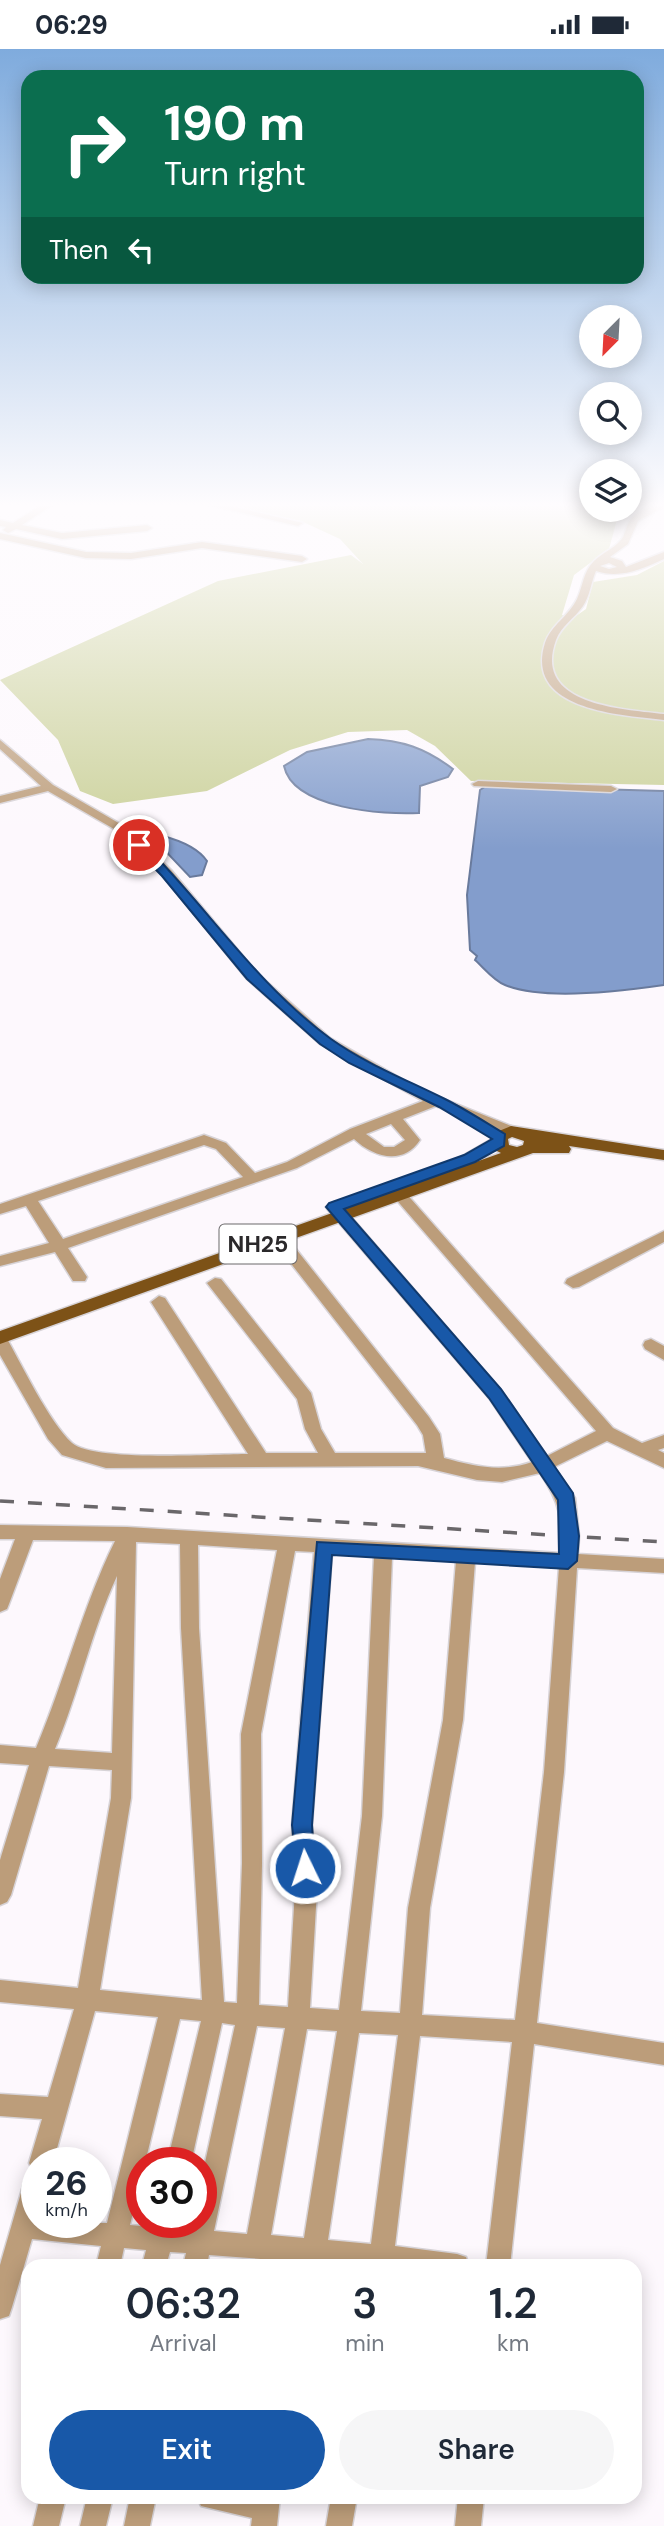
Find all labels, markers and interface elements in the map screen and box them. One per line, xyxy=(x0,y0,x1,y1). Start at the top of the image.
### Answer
text: 06:29 xyxy=(35,8,108,42)
text: 190 m xyxy=(164,91,305,155)
icon: right xyxy=(49,98,140,189)
text: Turn right xyxy=(164,153,306,195)
icon: left xyxy=(122,231,160,269)
text: Then xyxy=(49,233,108,267)
north arrow xyxy=(579,305,642,367)
map controls xyxy=(579,305,642,522)
button: search xyxy=(579,382,642,445)
button: layers xyxy=(579,459,642,522)
pin xyxy=(109,815,169,875)
icon: arrive xyxy=(120,826,158,864)
road number: NH25 xyxy=(219,1225,296,1263)
position arrow xyxy=(268,1831,342,1905)
speed limit sign: 30 xyxy=(126,2147,217,2238)
text: 26 xyxy=(45,2160,88,2206)
text: km/h xyxy=(45,2198,88,2222)
text: 06:32 xyxy=(125,2276,241,2331)
text: 3 xyxy=(352,2276,377,2331)
text: 1.2 xyxy=(489,2276,538,2331)
text: Arrival xyxy=(150,2328,217,2358)
text: min xyxy=(345,2328,384,2358)
text: km xyxy=(497,2328,529,2358)
button: Exit xyxy=(49,2410,325,2490)
button: Share xyxy=(339,2410,614,2490)

